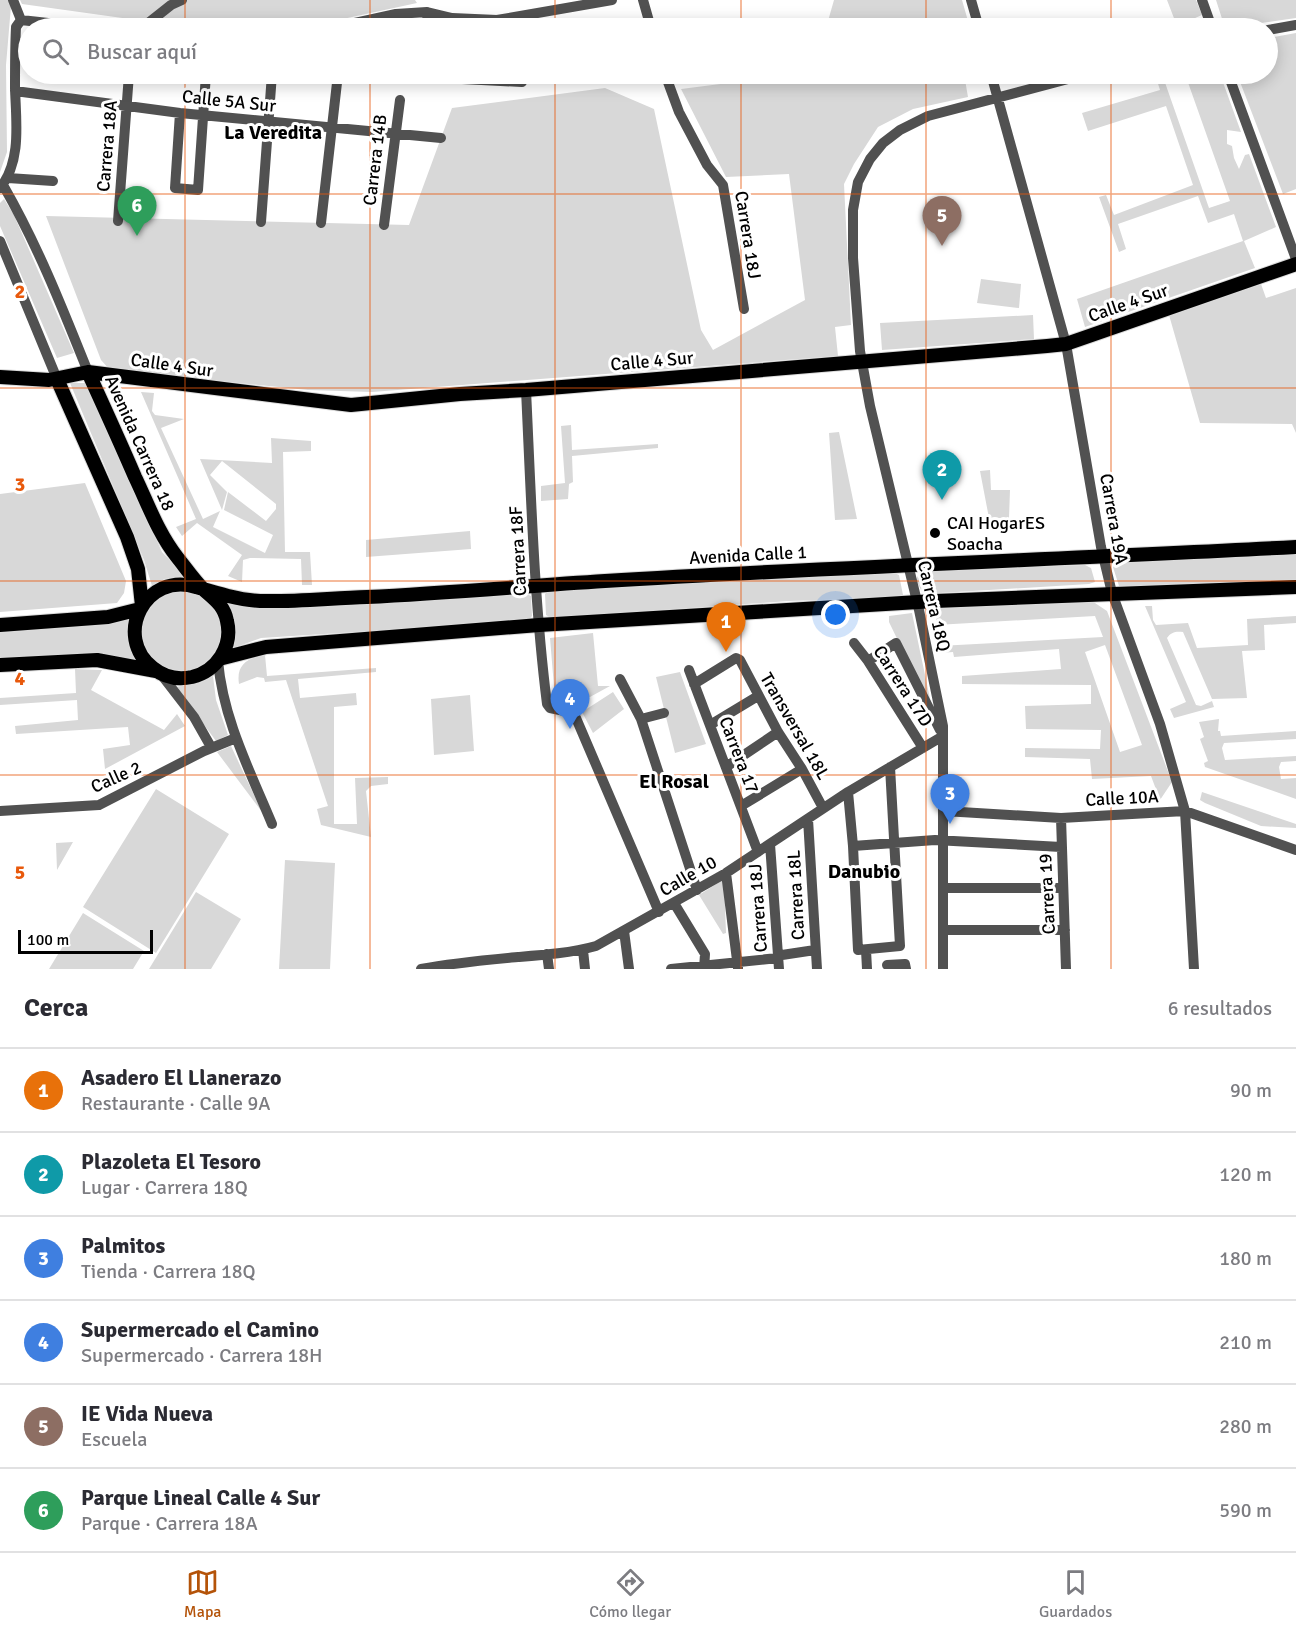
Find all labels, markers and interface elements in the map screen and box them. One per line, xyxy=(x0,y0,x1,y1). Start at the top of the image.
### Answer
search box xyxy=(18,18,1278,84)
icon: search xyxy=(39,35,72,68)
text: Buscar aquí xyxy=(87,38,197,65)
street label: Calle 5A Sur xyxy=(181,85,277,117)
street label: Carrera 18A xyxy=(92,99,122,193)
street label: Carrera 14B xyxy=(358,113,392,207)
district label: La Veredita xyxy=(224,120,322,145)
pin: 6 xyxy=(118,186,156,236)
street label: Carrera 18J xyxy=(730,189,766,281)
pin: 5 xyxy=(922,196,962,246)
text: 2 xyxy=(15,279,25,304)
street label: Calle 4 Sur xyxy=(1085,279,1171,327)
street label: Calle 4 Sur xyxy=(610,346,695,376)
street label: Calle 4 Sur xyxy=(129,348,215,382)
street label: Avenida Carrera 18 xyxy=(100,372,180,514)
pin: 2 xyxy=(922,450,962,500)
text: 3 xyxy=(15,472,25,497)
street label: Carrera 19A xyxy=(1095,472,1133,566)
street label: Carrera 18F xyxy=(505,505,531,597)
place label: CAI HogarES Soacha xyxy=(947,512,1045,555)
marker: CAI HogarES Soacha xyxy=(928,526,942,540)
street label: Avenida Calle 1 xyxy=(689,541,807,569)
street label: Carrera 18Q xyxy=(913,558,955,654)
your location xyxy=(821,600,850,629)
pin: 1 xyxy=(706,602,746,652)
street label: Carrera 17D xyxy=(869,641,937,731)
text: 4 xyxy=(15,666,26,691)
street label: Transversal 18L xyxy=(756,669,834,783)
pin: 4 xyxy=(550,680,590,729)
street label: Carrera 17 xyxy=(714,713,764,797)
street label: Calle 2 xyxy=(87,756,145,798)
district label: El Rosal xyxy=(639,769,709,794)
pin: 3 xyxy=(930,774,970,824)
street label: Calle 10A xyxy=(1085,785,1159,811)
street label: Carrera 18L xyxy=(783,849,809,941)
street label: Calle 10 xyxy=(655,851,721,901)
street label: Carrera 19 xyxy=(1034,853,1060,935)
district label: Danubio xyxy=(828,859,900,884)
text: 5 xyxy=(15,860,25,885)
street label: Carrera 18J xyxy=(744,863,772,953)
scale bar xyxy=(18,927,153,954)
text: 100 m xyxy=(27,930,69,950)
text: Cerca xyxy=(24,992,88,1024)
text: 6 resultados xyxy=(1168,996,1272,1021)
text: Asadero El Llanerazo xyxy=(81,1064,282,1091)
text: 1 xyxy=(38,1078,49,1103)
text: 90 m xyxy=(1230,1078,1272,1103)
text: Restaurante · Calle 9A xyxy=(81,1091,270,1116)
text: Plazoleta El Tesoro xyxy=(81,1148,261,1175)
text: 2 xyxy=(38,1162,49,1187)
text: 120 m xyxy=(1219,1162,1272,1187)
text: Lugar · Carrera 18Q xyxy=(81,1175,248,1200)
text: Palmitos xyxy=(81,1232,165,1259)
text: 3 xyxy=(38,1246,49,1271)
text: 180 m xyxy=(1219,1246,1272,1271)
text: Tienda · Carrera 18Q xyxy=(81,1259,256,1284)
text: Supermercado el Camino xyxy=(81,1316,319,1343)
text: 4 xyxy=(38,1330,49,1355)
text: 210 m xyxy=(1219,1330,1272,1355)
text: Supermercado · Carrera 18H xyxy=(81,1343,323,1368)
text: IE Vida Nueva xyxy=(81,1400,213,1427)
text: 5 xyxy=(38,1414,49,1439)
text: 280 m xyxy=(1219,1414,1272,1439)
text: Escuela xyxy=(81,1427,147,1452)
text: Parque Lineal Calle 4 Sur xyxy=(81,1484,320,1511)
text: 6 xyxy=(38,1498,49,1523)
text: 590 m xyxy=(1219,1498,1272,1523)
text: Parque · Carrera 18A xyxy=(81,1511,258,1536)
tab: Mapa xyxy=(184,1566,221,1622)
tab: Cómo llegar xyxy=(589,1566,671,1622)
tab: Guardados xyxy=(1039,1566,1112,1622)

